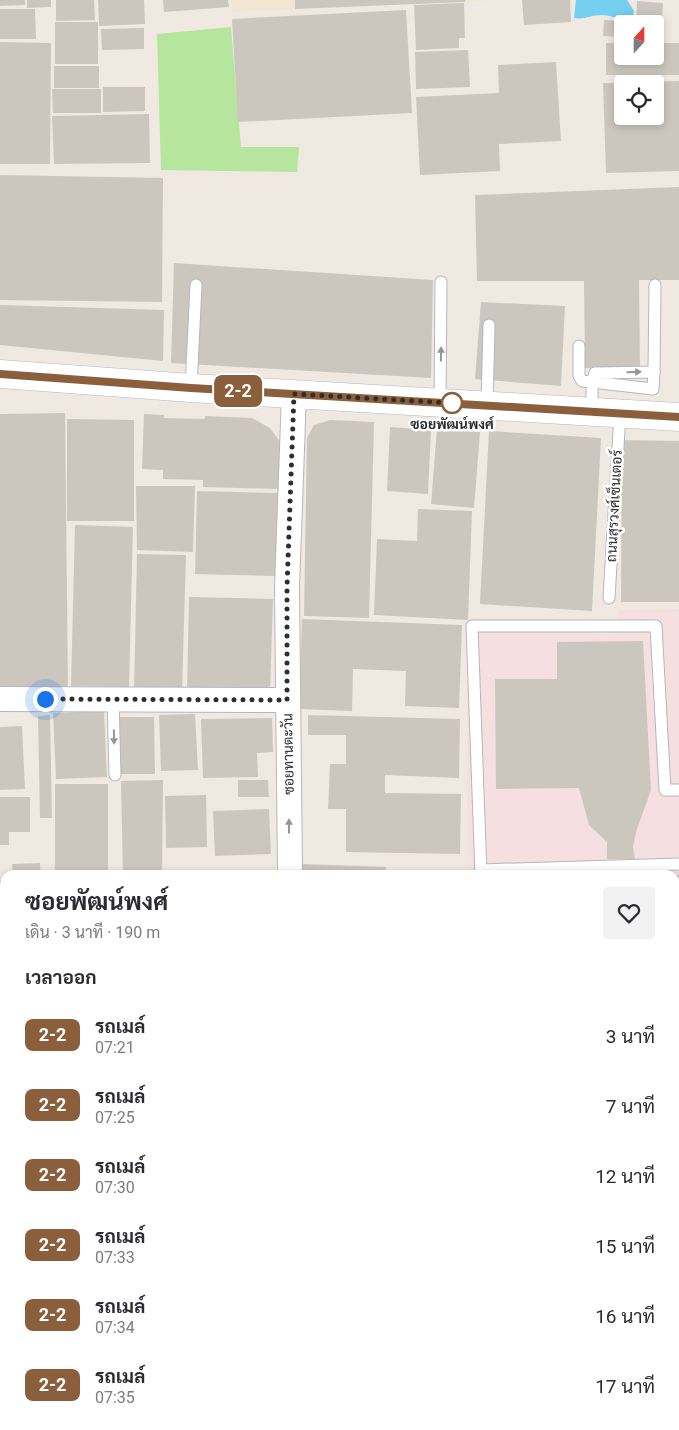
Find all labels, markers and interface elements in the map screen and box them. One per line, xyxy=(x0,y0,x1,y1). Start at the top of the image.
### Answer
north arrow xyxy=(614,15,664,65)
map controls xyxy=(614,15,664,125)
button: locate xyxy=(614,75,664,125)
one-way arrow xyxy=(437,346,445,362)
one-way arrow xyxy=(626,368,642,376)
line badge: 2-2 xyxy=(209,375,267,407)
text: 2-2 xyxy=(224,380,252,401)
marker: ซอยพัฒน์พงศ์ xyxy=(441,392,463,414)
place label: ซอยพัฒน์พงศ์ xyxy=(410,415,495,432)
street label: ถนนสุรวงศ์เซ็นเตอร์ xyxy=(602,449,627,563)
your location xyxy=(33,687,58,712)
street label: ซอยทานตะวัน xyxy=(279,713,297,795)
one-way arrow xyxy=(110,729,118,745)
one-way arrow xyxy=(285,818,293,834)
button: heart xyxy=(603,887,655,939)
text: ซอยพัฒน์พงศ์ xyxy=(25,888,168,916)
text: เดิน · 3 นาที · 190 m xyxy=(25,923,160,942)
text: เวลาออก xyxy=(25,966,97,989)
text: รถเมล์ xyxy=(95,1015,145,1038)
text: 2-2 xyxy=(39,1024,66,1045)
text: 3 นาที xyxy=(606,1025,655,1048)
text: 07:21 xyxy=(95,1038,135,1057)
text: รถเมล์ xyxy=(95,1085,145,1108)
text: 2-2 xyxy=(39,1094,66,1115)
text: 7 นาที xyxy=(606,1095,655,1118)
text: 07:25 xyxy=(95,1108,135,1127)
text: รถเมล์ xyxy=(95,1155,145,1178)
text: 2-2 xyxy=(39,1164,66,1185)
text: 12 นาที xyxy=(595,1165,655,1188)
text: 07:30 xyxy=(95,1178,135,1197)
text: รถเมล์ xyxy=(95,1225,145,1248)
text: 2-2 xyxy=(39,1234,66,1255)
text: 15 นาที xyxy=(595,1235,655,1258)
text: 07:33 xyxy=(95,1248,135,1267)
text: รถเมล์ xyxy=(95,1295,145,1318)
text: 2-2 xyxy=(39,1304,66,1325)
text: 16 นาที xyxy=(595,1305,655,1328)
text: 07:34 xyxy=(95,1318,135,1337)
text: รถเมล์ xyxy=(95,1365,145,1388)
text: 2-2 xyxy=(39,1374,66,1395)
text: 17 นาที xyxy=(595,1375,655,1398)
text: 07:35 xyxy=(95,1388,135,1407)

